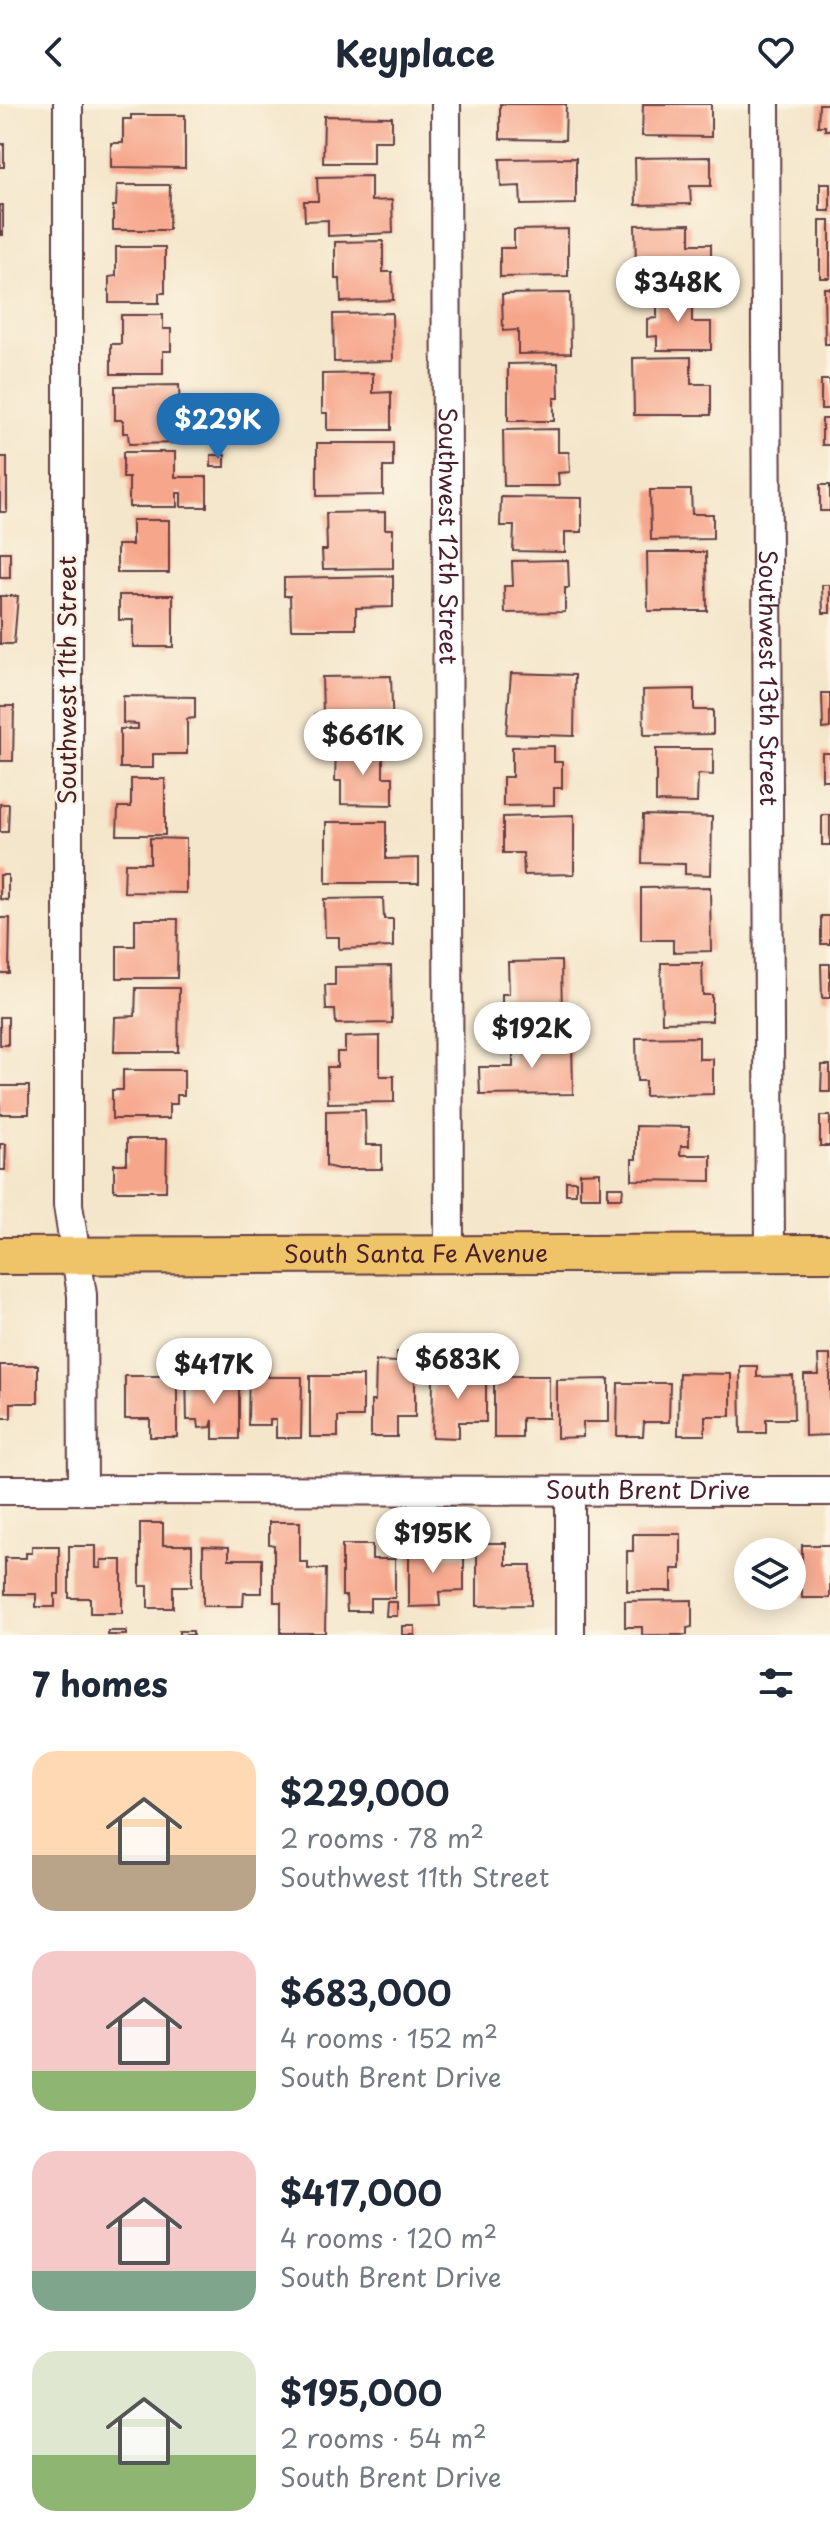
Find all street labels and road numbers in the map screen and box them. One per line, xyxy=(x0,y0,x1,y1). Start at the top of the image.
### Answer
street label: Southwest 12th Street xyxy=(431,407,467,665)
street label: Southwest 13th Street xyxy=(751,550,788,806)
street label: Southwest 11th Street xyxy=(48,555,84,804)
street label: South Santa Fe Avenue xyxy=(284,1234,548,1271)
street label: South Brent Drive xyxy=(546,1471,750,1507)

